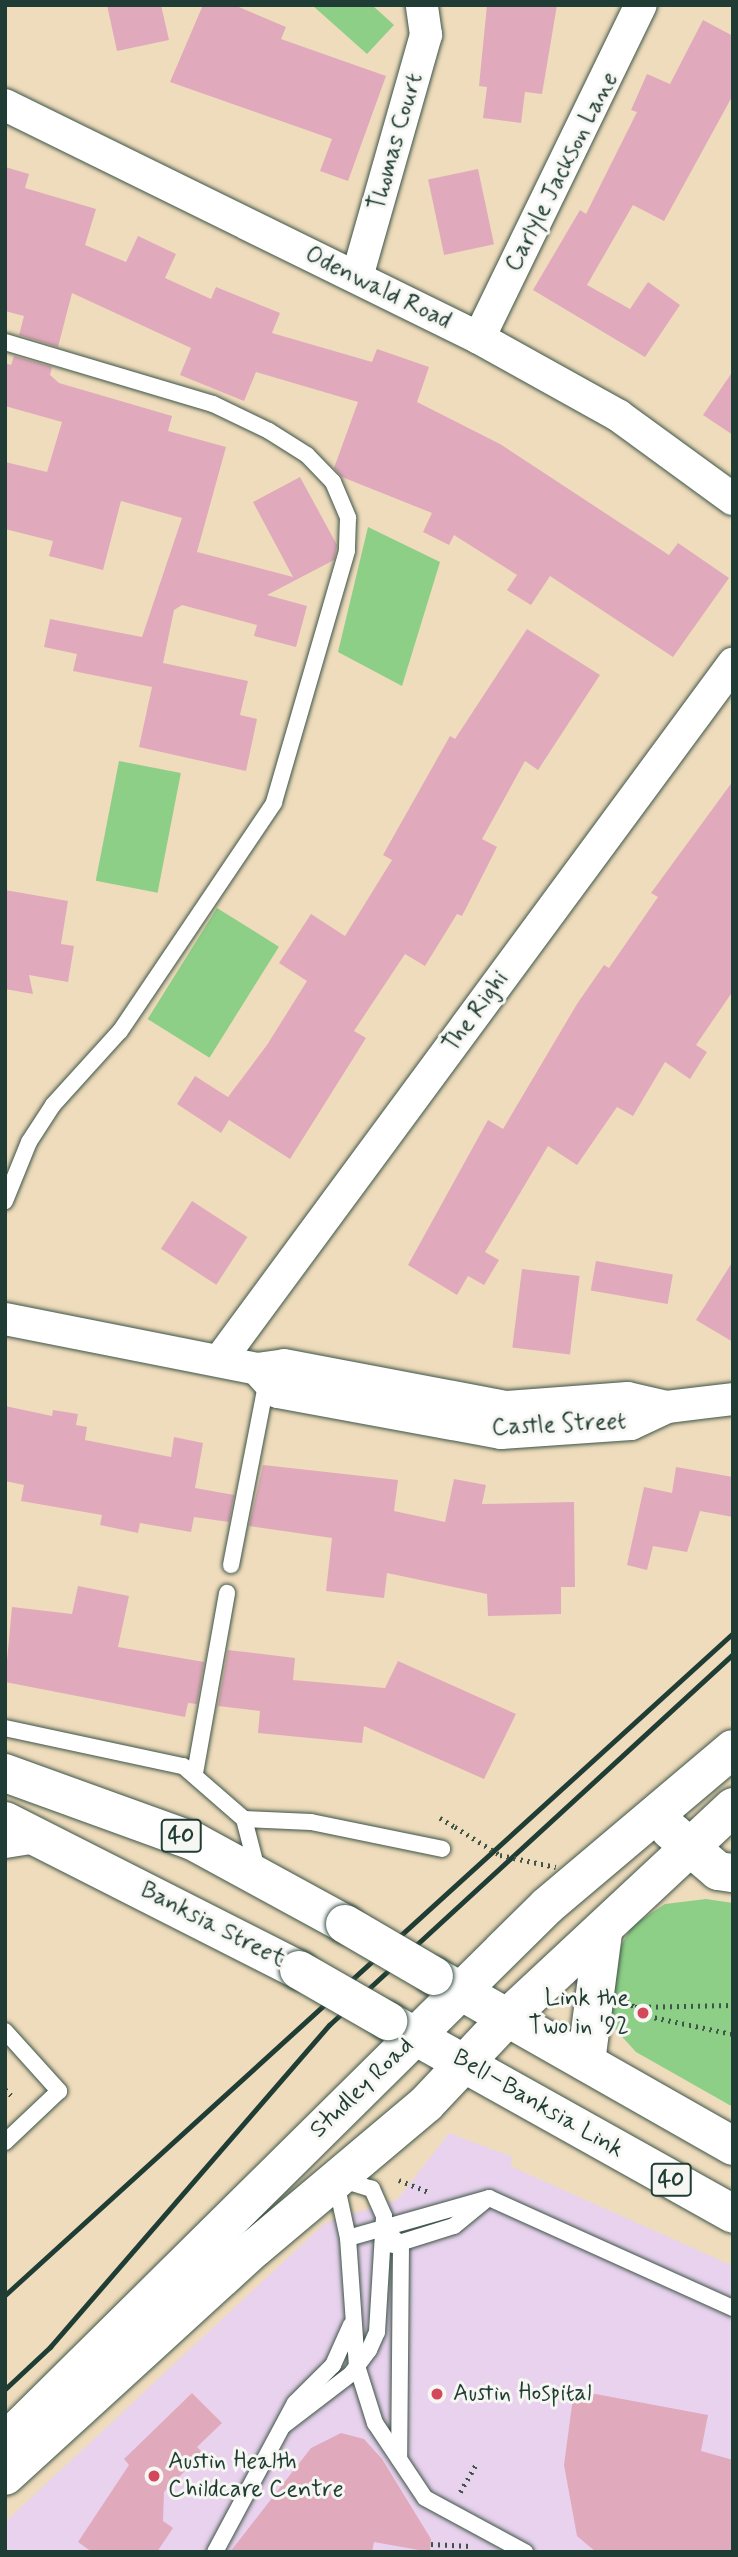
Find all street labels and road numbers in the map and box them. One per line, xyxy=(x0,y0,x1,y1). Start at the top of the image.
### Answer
street label: Carlyle Jackson Lane xyxy=(499,67,625,277)
street label: Thomas Court xyxy=(363,70,429,214)
street label: Odenwald Road xyxy=(301,241,455,335)
street label: The Righi xyxy=(438,967,514,1057)
street label: Castle Street xyxy=(489,1407,629,1443)
road number: 40 xyxy=(160,1816,202,1856)
street label: Banksia Street xyxy=(135,1876,291,1974)
street label: Studley Road xyxy=(305,2032,419,2144)
street label: Bell–Banksia Link xyxy=(447,2043,629,2165)
road number: 40 xyxy=(650,2160,692,2200)

